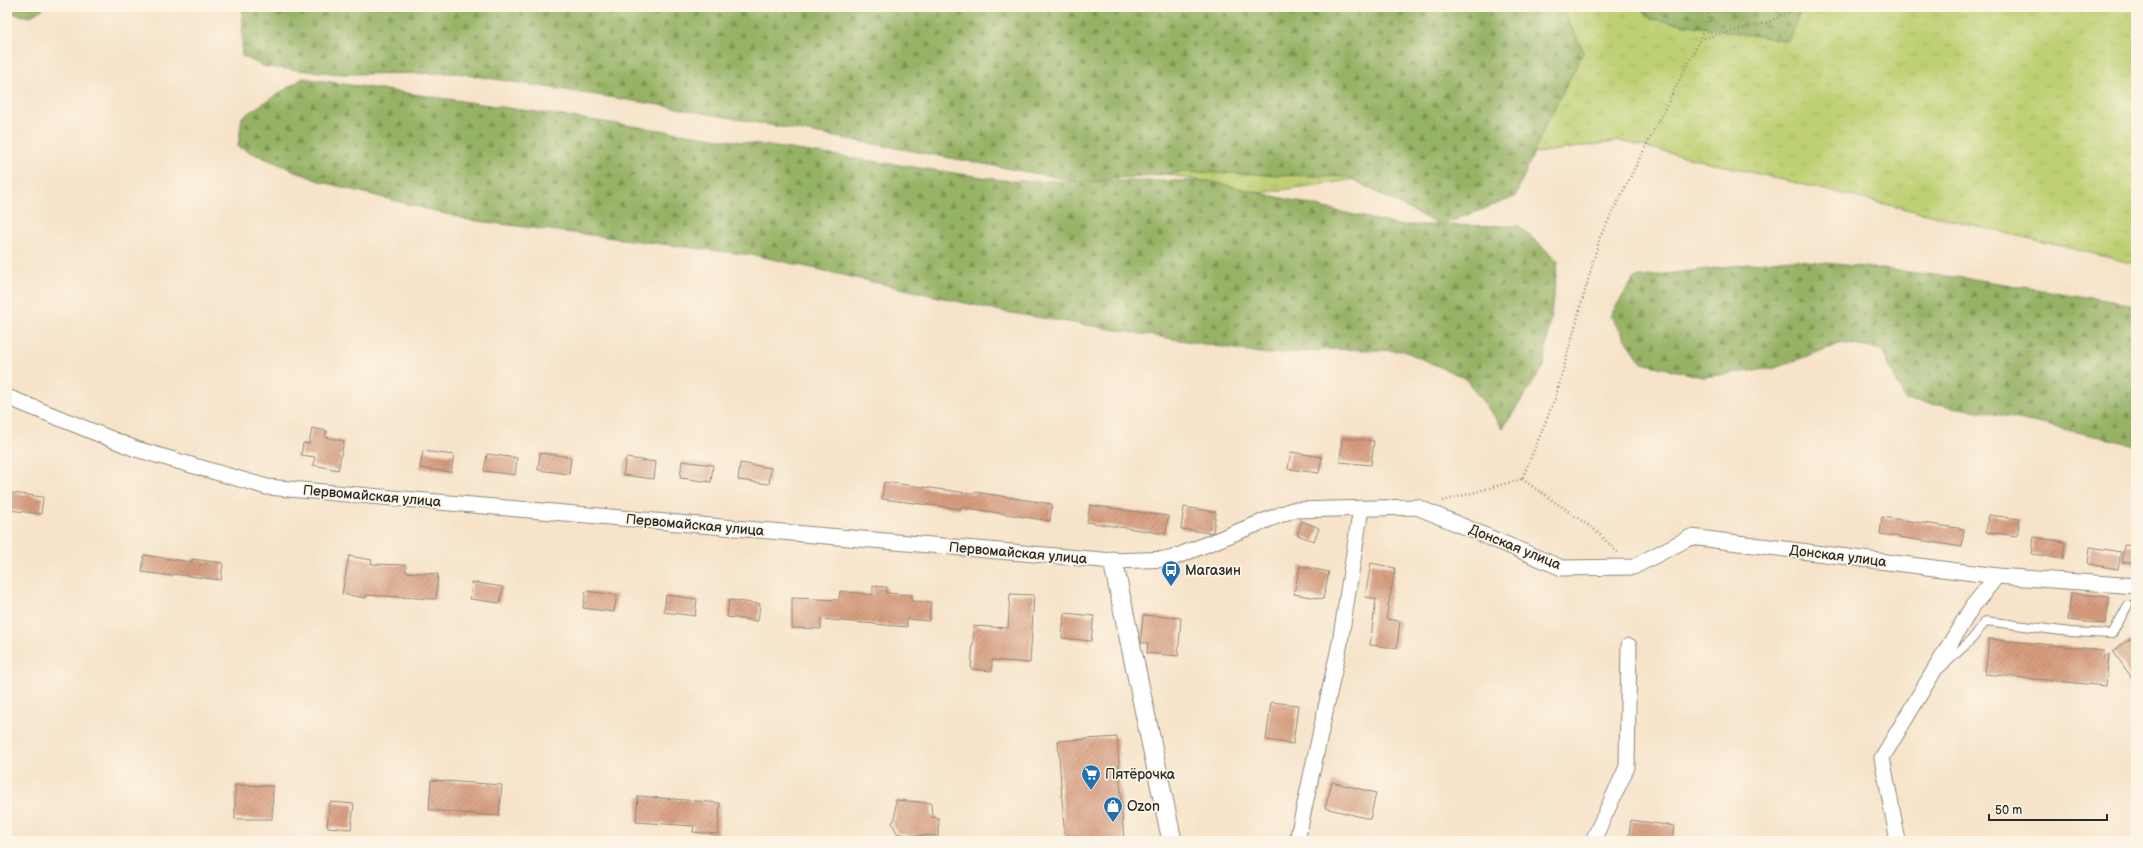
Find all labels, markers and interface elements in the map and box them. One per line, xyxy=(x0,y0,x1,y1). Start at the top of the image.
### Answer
street label: Первомайская улица xyxy=(302,481,443,511)
street label: Первомайская улица xyxy=(625,510,766,540)
street label: Донская улица xyxy=(1466,521,1564,573)
street label: Первомайская улица xyxy=(948,538,1089,568)
street label: Донская улица xyxy=(1788,542,1888,570)
bus stop icon: Магазин xyxy=(1160,559,1182,587)
place label: Магазин xyxy=(1185,562,1241,579)
supermarket icon: Пятёрочка xyxy=(1080,763,1102,791)
place label: Пятёрочка xyxy=(1105,766,1176,783)
shop icon: Ozon xyxy=(1102,795,1124,823)
scale bar xyxy=(1989,796,2107,822)
place label: Ozon xyxy=(1127,798,1160,815)
text: 50 m xyxy=(1995,803,2022,818)

